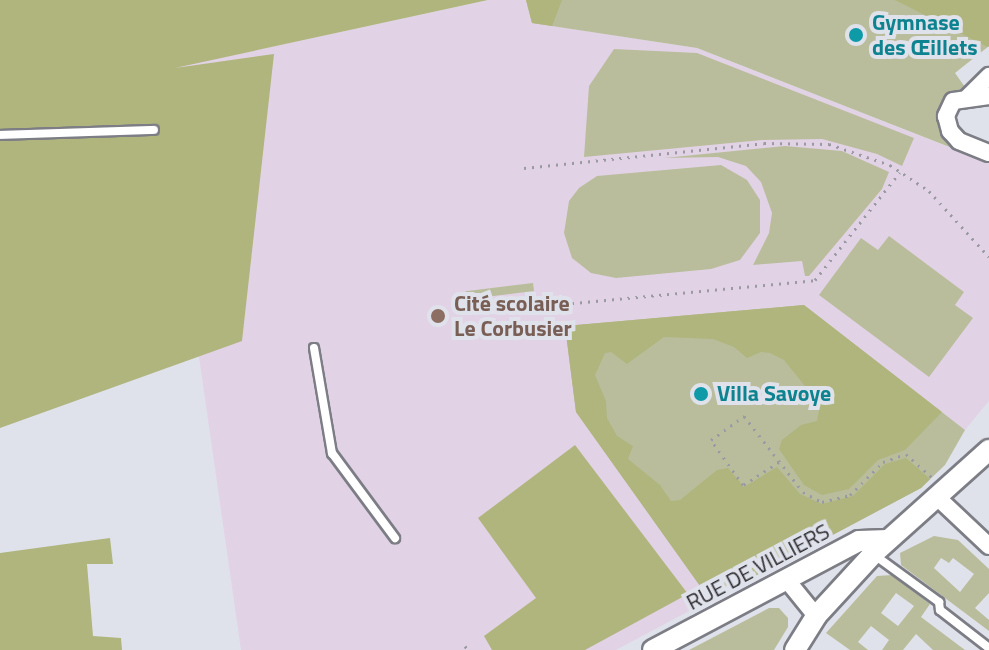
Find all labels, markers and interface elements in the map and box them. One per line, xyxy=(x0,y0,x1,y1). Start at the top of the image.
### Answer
place label: Gymnase des Œillets xyxy=(872,9,978,60)
marker: Gymnase des Œillets xyxy=(847,26,865,44)
place label: Cité scolaire Le Corbusier xyxy=(454,290,572,342)
marker: Cité scolaire Le Corbusier xyxy=(429,307,447,325)
place label: Villa Savoye xyxy=(717,381,831,407)
marker: Villa Savoye xyxy=(692,385,710,403)
street label: RUE DE VILLIERS xyxy=(682,518,834,616)

